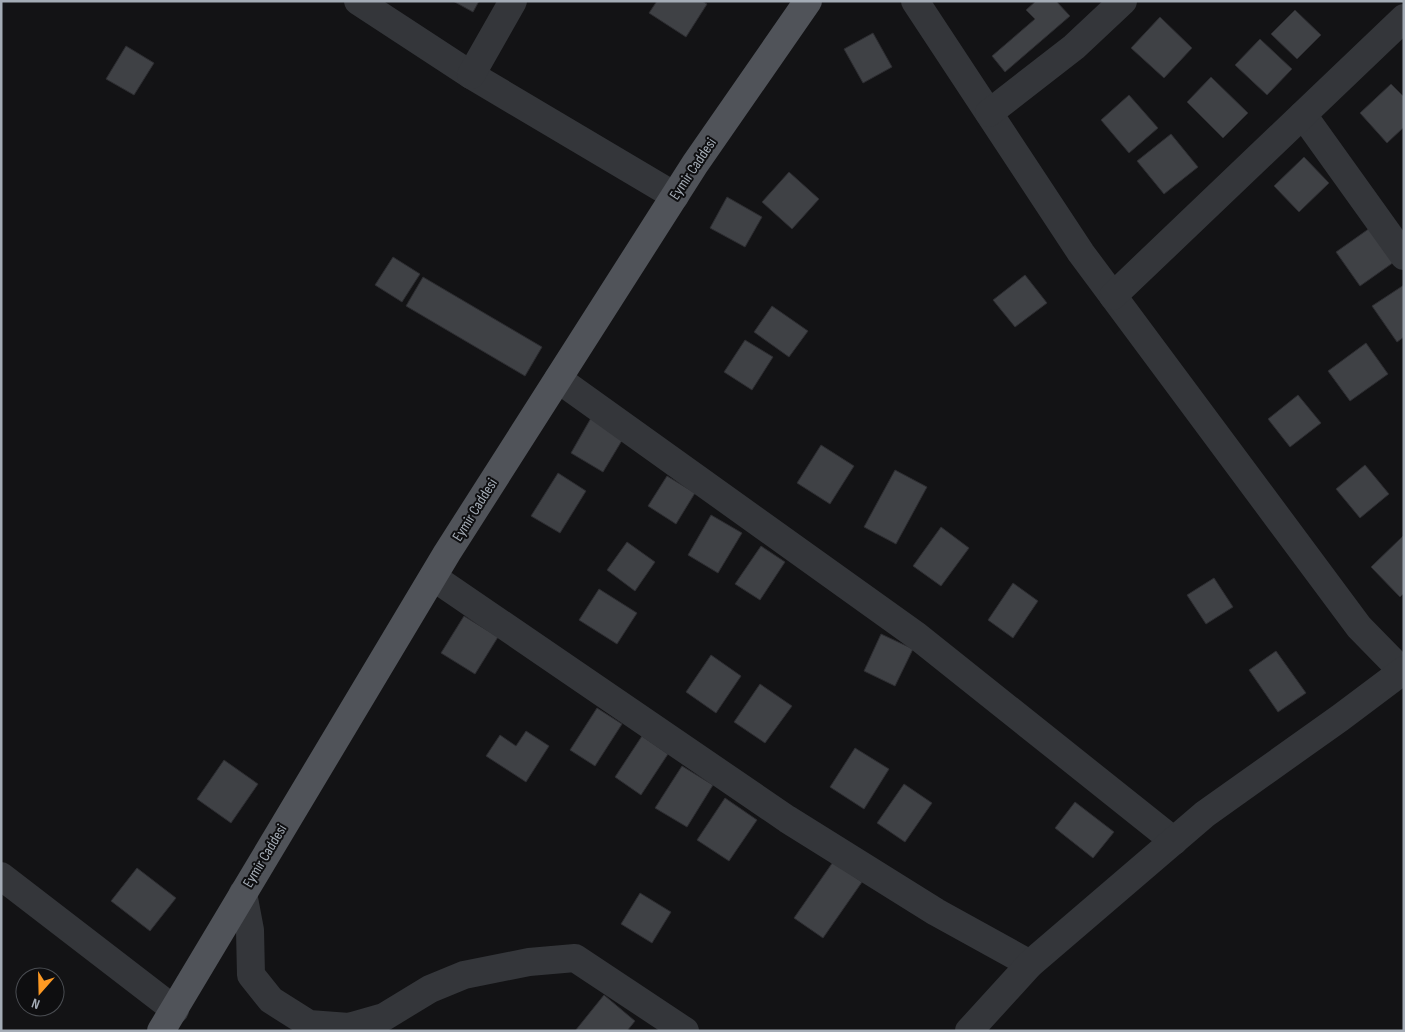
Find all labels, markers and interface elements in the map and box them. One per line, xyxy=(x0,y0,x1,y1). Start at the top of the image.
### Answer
street label: Eymir Caddesi xyxy=(665,134,721,204)
street label: Eymir Caddesi xyxy=(448,475,502,545)
street label: Eymir Caddesi xyxy=(239,821,291,891)
north arrow xyxy=(15,967,65,1017)
text: N xyxy=(29,994,42,1013)

